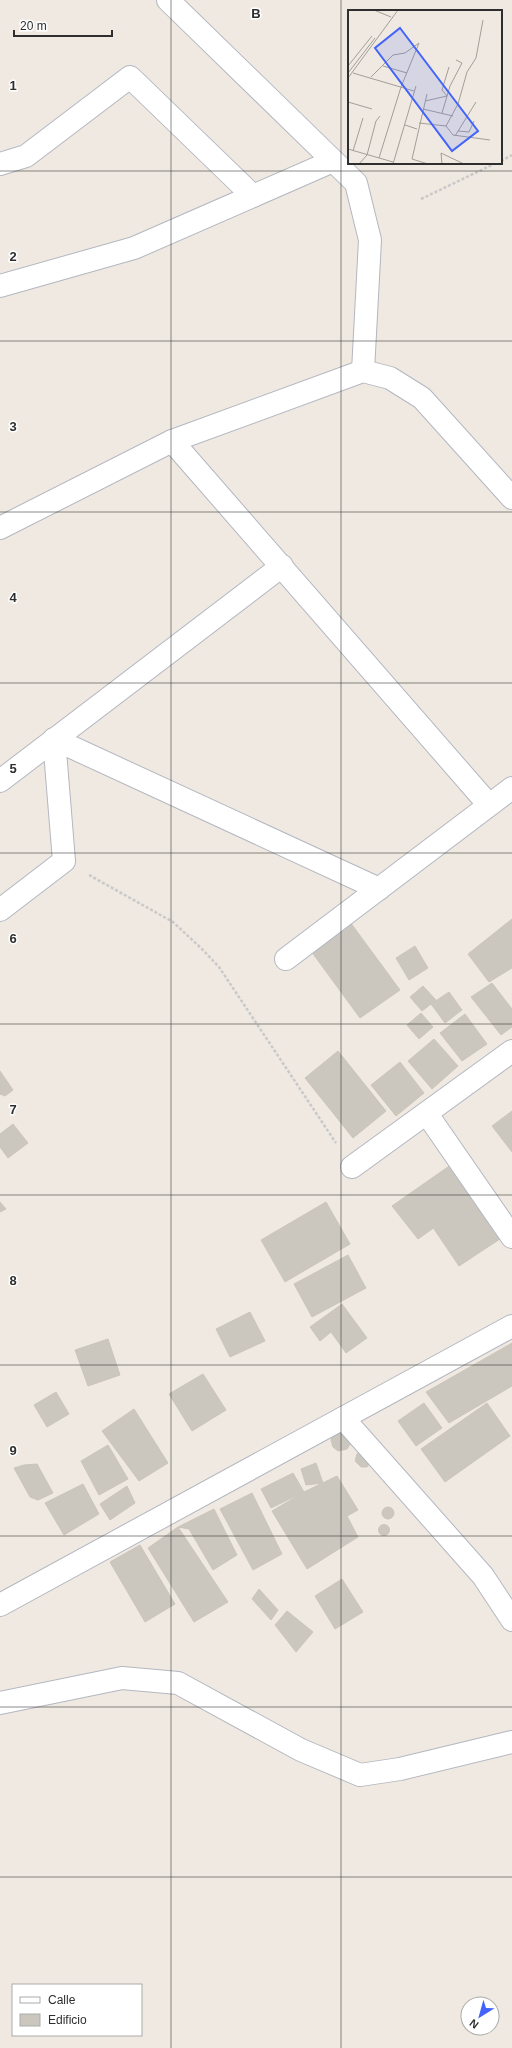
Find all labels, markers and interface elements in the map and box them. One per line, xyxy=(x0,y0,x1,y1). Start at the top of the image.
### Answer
text: B xyxy=(251,6,261,21)
inset map xyxy=(348,10,502,164)
scale bar xyxy=(14,12,112,38)
text: 20 m xyxy=(20,19,47,33)
text: 1 xyxy=(9,78,17,93)
text: 2 xyxy=(9,249,17,264)
text: 3 xyxy=(9,419,17,434)
text: 4 xyxy=(9,590,17,605)
text: 5 xyxy=(9,761,17,776)
text: 6 xyxy=(9,931,17,946)
text: 7 xyxy=(9,1102,17,1117)
text: 8 xyxy=(9,1273,17,1288)
text: 9 xyxy=(9,1443,17,1458)
legend xyxy=(12,1984,142,2036)
text: Calle xyxy=(48,1993,76,2007)
north arrow xyxy=(460,1996,500,2036)
text: Edificio xyxy=(48,2013,87,2027)
text: N xyxy=(467,2017,481,2031)

